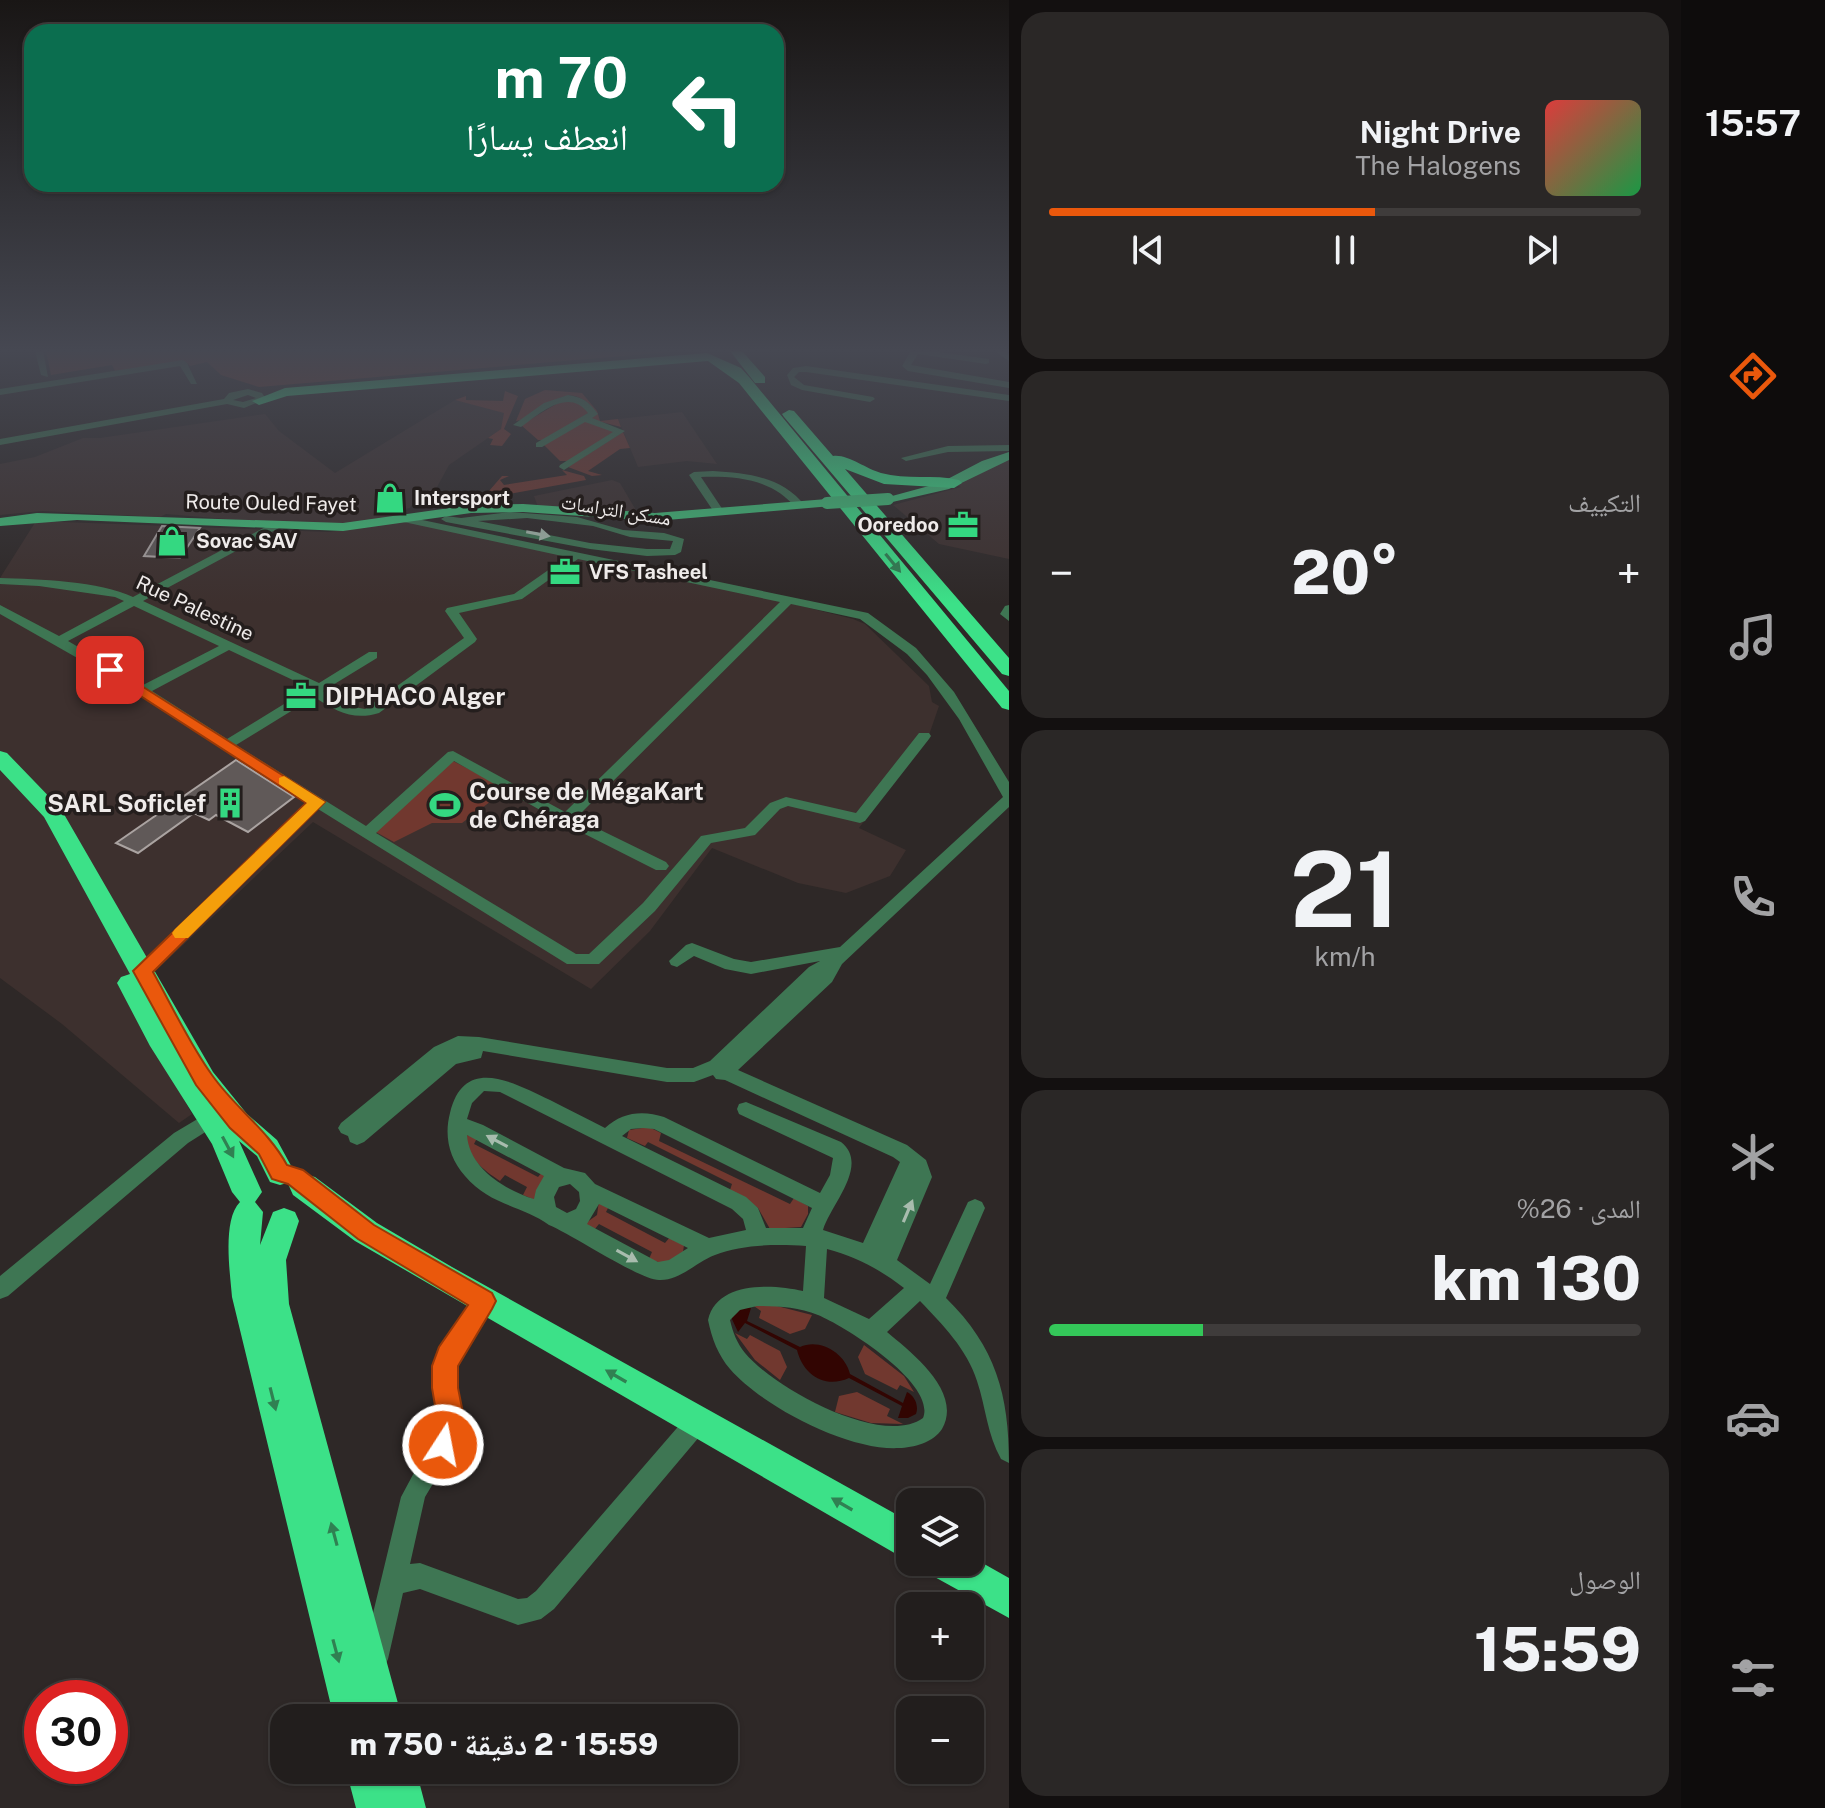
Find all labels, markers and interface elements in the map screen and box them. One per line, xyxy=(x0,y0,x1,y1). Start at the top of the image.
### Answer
text: 70 m xyxy=(495,45,628,111)
icon: left xyxy=(656,56,760,160)
text: 15:57 xyxy=(1705,102,1801,144)
text: Night Drive xyxy=(1360,114,1521,150)
text: انعطف يسارًا xyxy=(466,116,628,158)
text: The Halogens xyxy=(1355,150,1521,181)
icon: previous xyxy=(1126,228,1170,272)
icon: pause xyxy=(1323,228,1367,272)
icon: next xyxy=(1520,228,1564,272)
icon: directions xyxy=(1725,348,1781,404)
shop icon: Intersport xyxy=(373,481,407,515)
place label: Intersport xyxy=(414,486,510,510)
text: التكييف xyxy=(1568,487,1641,518)
street label: مسكن التراسات xyxy=(559,489,673,531)
street label: Route Ouled Fayet xyxy=(185,490,357,516)
office icon: Ooredoo xyxy=(946,508,980,542)
place label: Ooredoo xyxy=(858,513,939,537)
shop icon: Sovac SAV xyxy=(155,524,189,558)
one-way arrow xyxy=(526,528,551,541)
place label: Sovac SAV xyxy=(196,529,298,553)
text: 20° xyxy=(1291,537,1399,608)
text: − xyxy=(1049,547,1073,599)
text: + xyxy=(1617,547,1641,599)
one-way arrow xyxy=(884,553,901,573)
office icon: VFS Tasheel xyxy=(548,555,582,589)
place label: VFS Tasheel xyxy=(589,560,708,584)
street label: Rue Palestine xyxy=(132,570,258,646)
icon: music xyxy=(1725,609,1781,665)
pin xyxy=(76,636,144,704)
icon: arrive xyxy=(88,648,132,692)
office icon: DIPHACO Alger xyxy=(284,679,318,713)
place label: DIPHACO Alger xyxy=(325,682,505,710)
place label: Course de MégaKart de Chéraga xyxy=(469,777,704,833)
building icon: SARL Soficlef xyxy=(213,786,247,820)
sports icon: Course de MégaKart de Chéraga xyxy=(428,788,462,822)
place label: SARL Soficlef xyxy=(47,789,206,817)
text: 21 xyxy=(1290,828,1400,950)
icon: phone xyxy=(1725,869,1781,925)
text: km/h xyxy=(1314,941,1376,972)
icon: climate xyxy=(1725,1129,1781,1185)
one-way arrow xyxy=(485,1135,508,1148)
one-way arrow xyxy=(221,1136,234,1159)
text: المدى · 26% xyxy=(1517,1193,1641,1224)
one-way arrow xyxy=(901,1199,914,1223)
text: 130 km xyxy=(1431,1243,1641,1314)
one-way arrow xyxy=(616,1249,639,1263)
one-way arrow xyxy=(605,1369,627,1383)
one-way arrow xyxy=(267,1386,280,1411)
icon: car xyxy=(1725,1390,1781,1446)
position arrow xyxy=(401,1403,485,1487)
map controls xyxy=(896,1488,984,1784)
button: layers xyxy=(896,1488,984,1576)
one-way arrow xyxy=(831,1497,853,1511)
one-way arrow xyxy=(327,1522,339,1547)
text: الوصول xyxy=(1569,1564,1641,1595)
button: + xyxy=(896,1592,984,1680)
text: 15:59 xyxy=(1474,1614,1641,1685)
one-way arrow xyxy=(331,1638,343,1663)
icon: filters xyxy=(1725,1650,1781,1706)
speed limit sign: 30 xyxy=(24,1680,128,1784)
button: − xyxy=(896,1696,984,1784)
text: 15:59 · 2 دقيقة · 750 m xyxy=(350,1726,658,1762)

